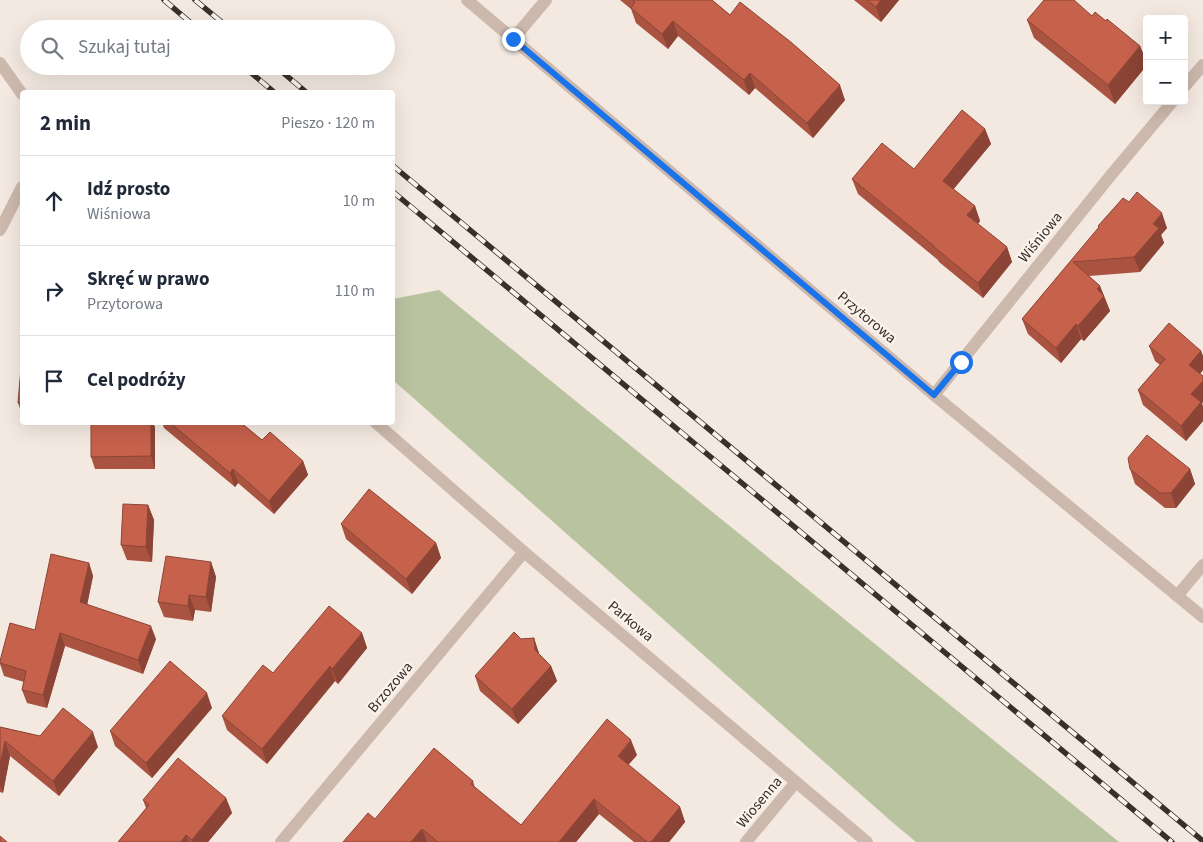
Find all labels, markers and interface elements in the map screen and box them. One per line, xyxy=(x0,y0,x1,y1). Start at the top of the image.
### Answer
map controls xyxy=(1143,15,1188,105)
button: + xyxy=(1143,15,1188,60)
search box xyxy=(20,20,395,75)
route end xyxy=(502,28,525,51)
icon: search xyxy=(38,34,66,62)
text: Szukaj tutaj xyxy=(78,34,171,61)
button: − xyxy=(1143,60,1188,105)
text: 2 min xyxy=(40,108,91,138)
text: Pieszo · 120 m xyxy=(281,112,375,134)
text: Idź prosto xyxy=(87,176,170,203)
icon: ahead xyxy=(40,187,68,215)
text: 10 m xyxy=(343,190,375,212)
text: Wiśniowa xyxy=(87,203,151,225)
street label: Wiśniowa xyxy=(1013,207,1067,267)
text: Skręć w prawo xyxy=(87,266,209,293)
icon: right xyxy=(40,277,68,305)
text: 110 m xyxy=(335,280,375,302)
street label: Przytorowa xyxy=(833,286,901,348)
text: Przytorowa xyxy=(87,293,163,315)
route start xyxy=(950,351,973,374)
icon: arrive xyxy=(40,367,68,395)
text: Cel podróży xyxy=(87,367,186,394)
street label: Parkowa xyxy=(603,596,658,647)
street label: Brzozowa xyxy=(363,657,418,717)
street label: Wiosenna xyxy=(732,772,787,833)

